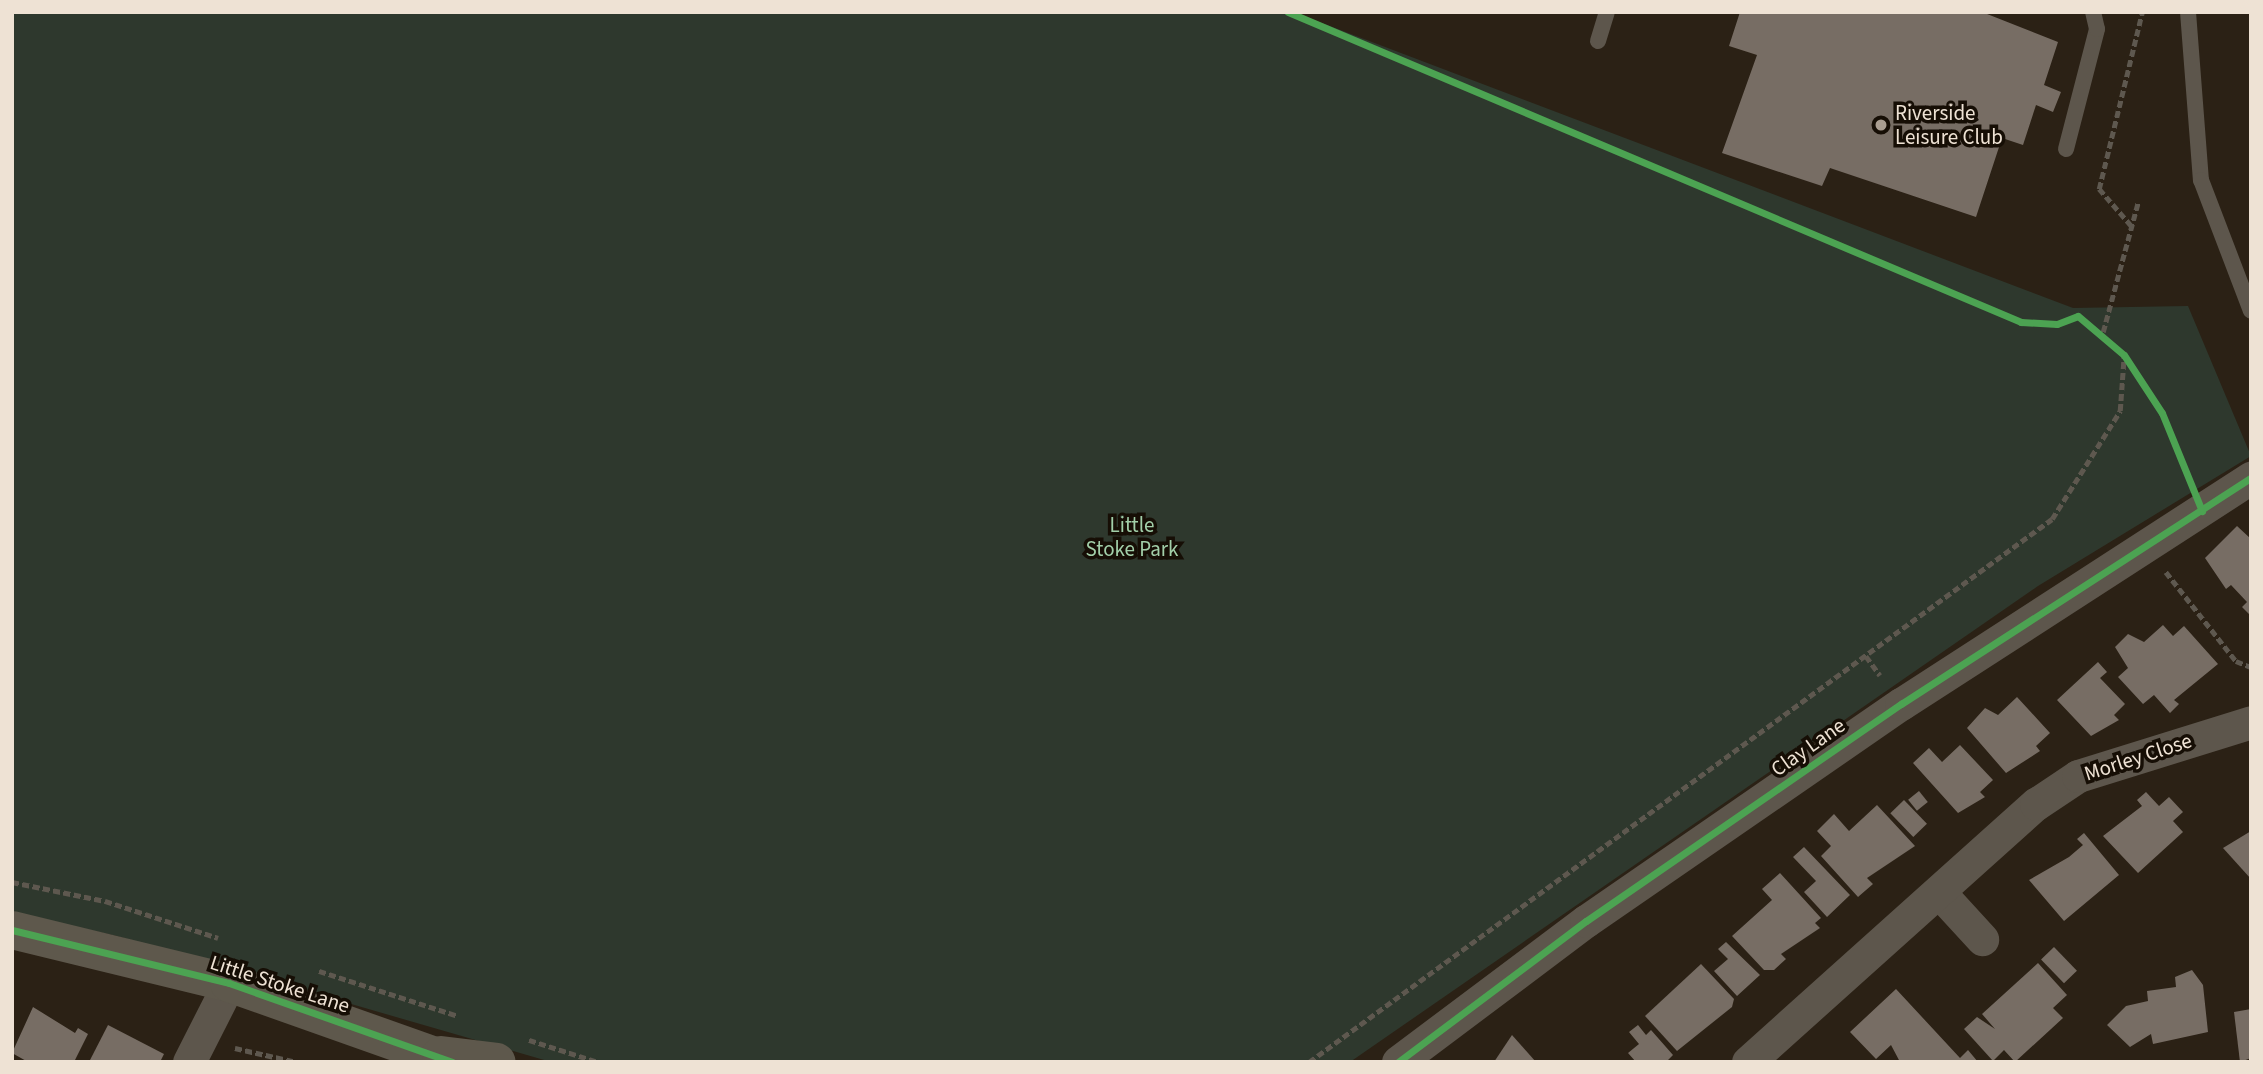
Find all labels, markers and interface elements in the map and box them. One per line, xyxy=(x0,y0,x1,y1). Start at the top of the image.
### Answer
place label: Riverside Leisure Club xyxy=(1895,100,2003,150)
marker: Riverside Leisure Club xyxy=(1873,117,1889,133)
park label: Little Stoke Park xyxy=(1086,512,1178,562)
street label: Clay Lane xyxy=(1766,712,1850,782)
street label: Morley Close xyxy=(2081,728,2195,786)
street label: Little Stoke Lane xyxy=(207,950,353,1018)

